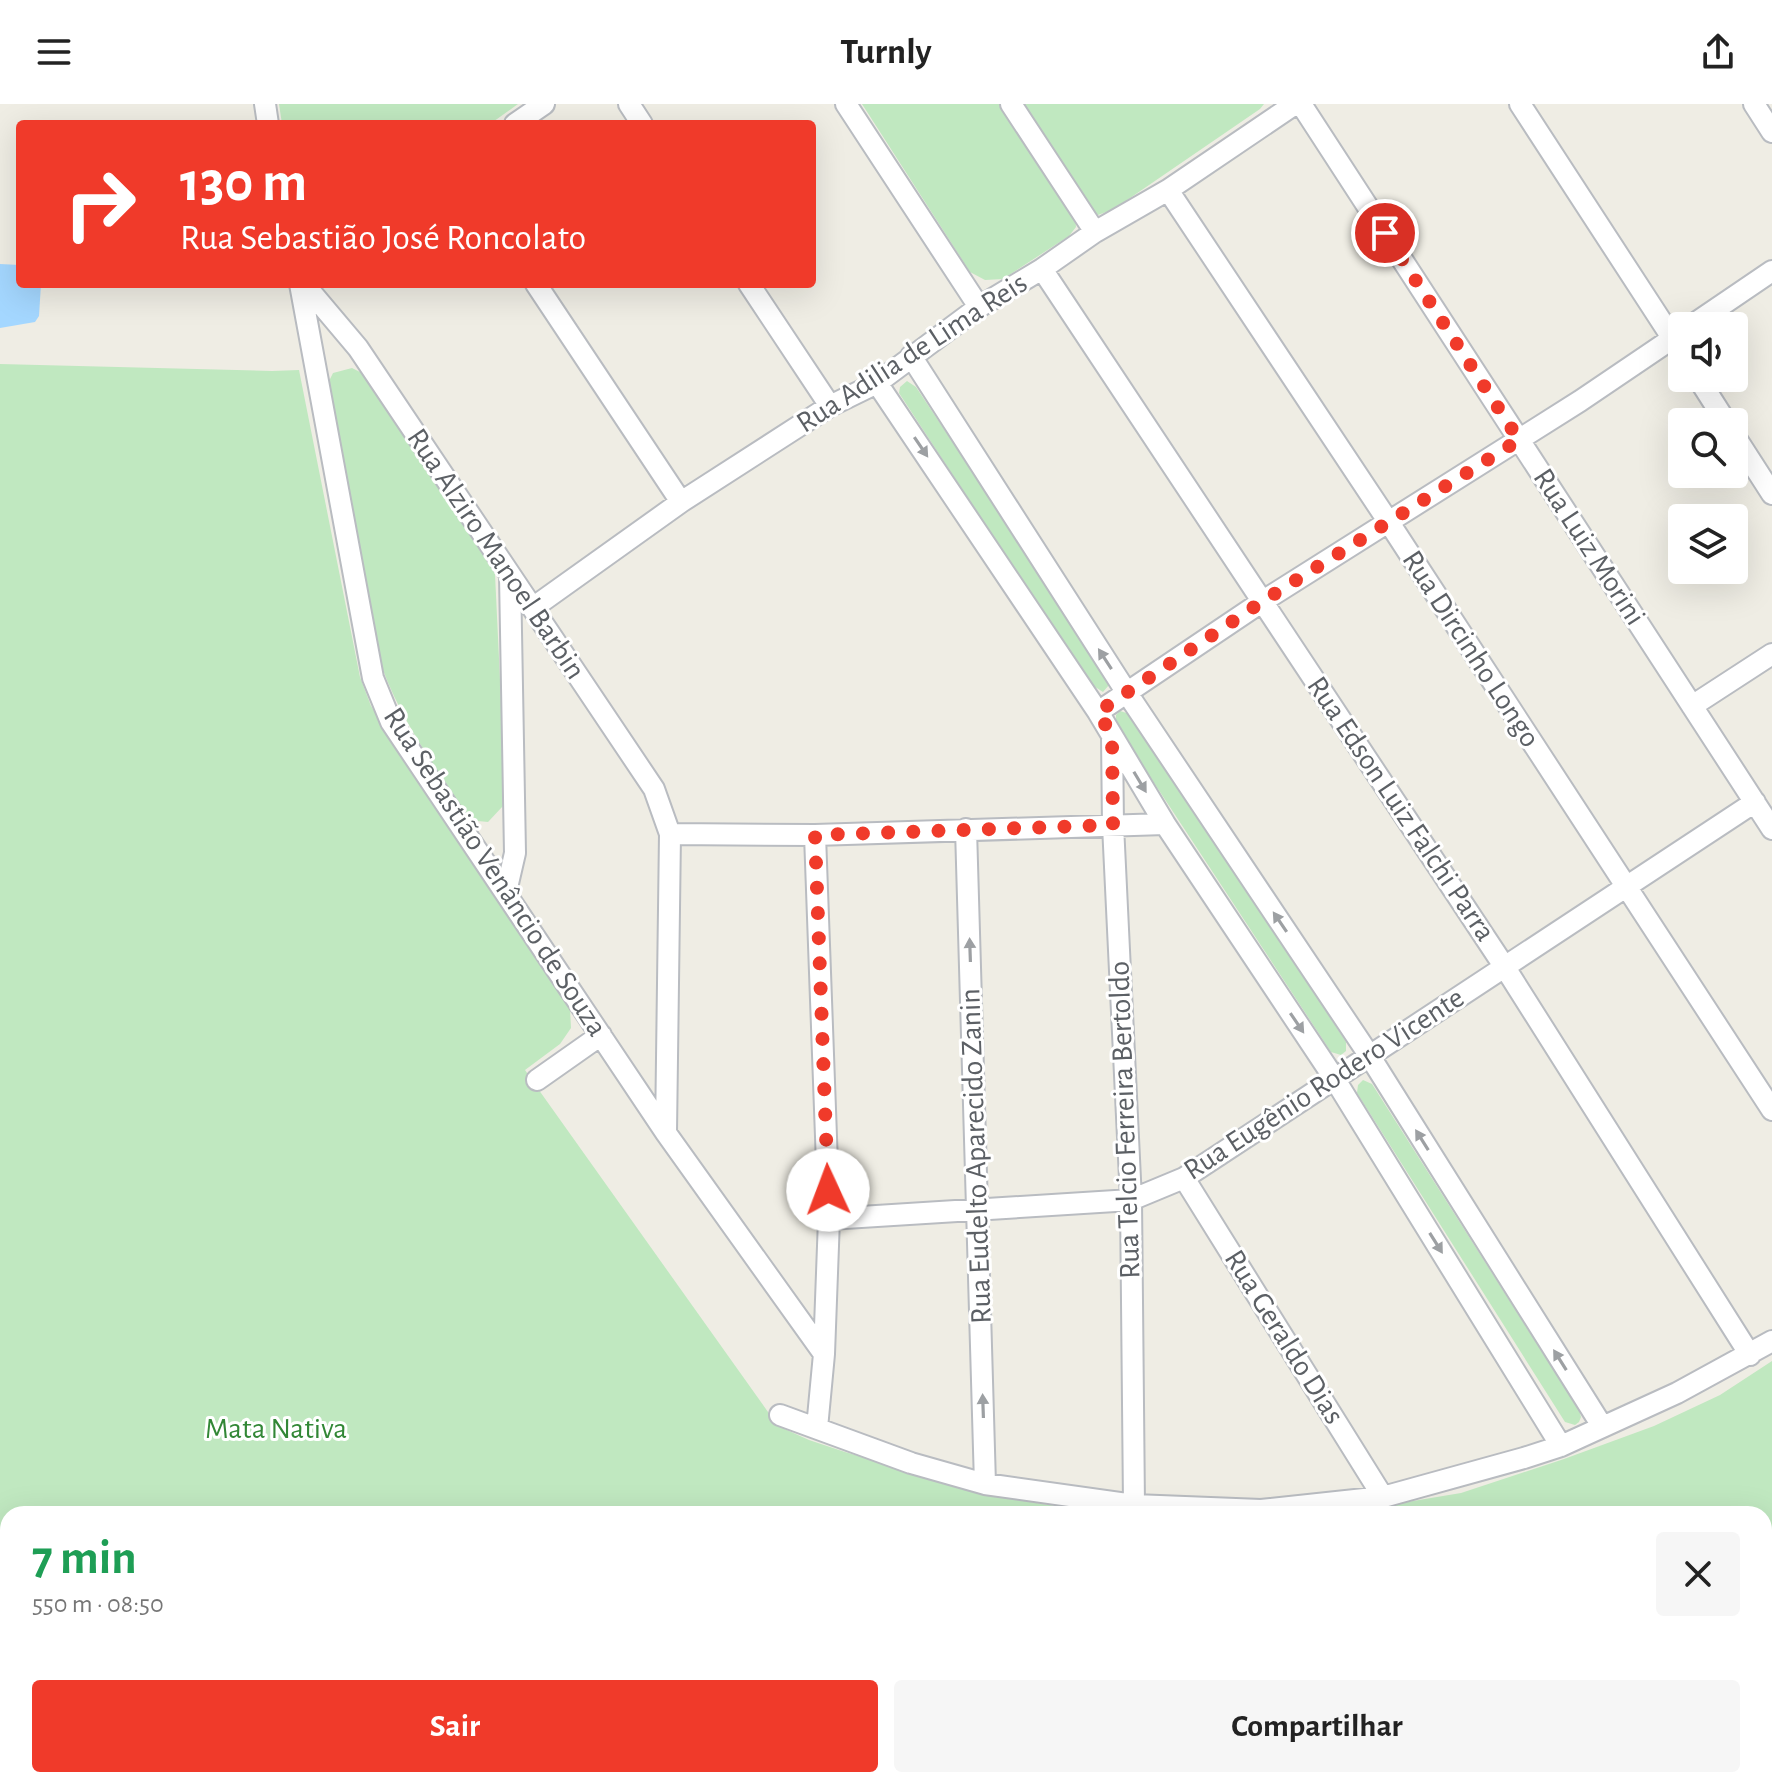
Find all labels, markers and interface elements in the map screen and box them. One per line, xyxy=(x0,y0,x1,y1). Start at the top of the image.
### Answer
icon: menu xyxy=(32,30,76,74)
icon: share xyxy=(1696,30,1740,74)
text: Turnly xyxy=(840,34,932,70)
icon: right xyxy=(48,152,152,256)
text: 130 m xyxy=(180,155,307,211)
pin xyxy=(1351,199,1419,267)
icon: arrive xyxy=(1363,211,1407,255)
text: Rua Sebastião José Roncolato xyxy=(180,220,586,256)
street label: Rua Adilia de Lima Reis xyxy=(792,267,1032,439)
map controls xyxy=(1668,312,1748,584)
button: sound xyxy=(1668,312,1748,392)
button: search xyxy=(1668,408,1748,488)
street label: Rua Alziro Manoel Barbin xyxy=(401,423,591,685)
one-way arrow xyxy=(913,437,928,458)
street label: Rua Luiz Morini xyxy=(1527,463,1651,631)
button: layers xyxy=(1668,504,1748,584)
street label: Rua Dircinho Longo xyxy=(1397,545,1545,753)
one-way arrow xyxy=(1098,648,1113,670)
street label: Rua Edson Luiz Falchi Parra xyxy=(1301,671,1501,947)
street label: Rua Sebastião Venâncio de Souza xyxy=(378,702,612,1042)
one-way arrow xyxy=(1133,771,1147,793)
one-way arrow xyxy=(1273,911,1288,932)
one-way arrow xyxy=(963,937,976,962)
street label: Rua Telcio Ferreira Bertoldo xyxy=(1104,961,1146,1279)
street label: Rua Eugênio Rodero Vicente xyxy=(1179,982,1469,1186)
street label: Rua Eudelto Aparecido Zanin xyxy=(955,988,997,1324)
one-way arrow xyxy=(1290,1012,1304,1034)
one-way arrow xyxy=(1415,1129,1430,1150)
position arrow xyxy=(786,1148,870,1232)
one-way arrow xyxy=(1429,1232,1443,1254)
street label: Rua Geraldo Dias xyxy=(1219,1245,1349,1429)
one-way arrow xyxy=(1554,1349,1568,1371)
one-way arrow xyxy=(977,1393,990,1418)
park label: Mata Nativa xyxy=(205,1414,347,1444)
button: close xyxy=(1656,1532,1740,1616)
text: 7 min xyxy=(32,1535,137,1583)
text: 550 m · 08:50 xyxy=(32,1591,164,1617)
button: Sair xyxy=(32,1680,878,1772)
button: Compartilhar xyxy=(894,1680,1740,1772)

